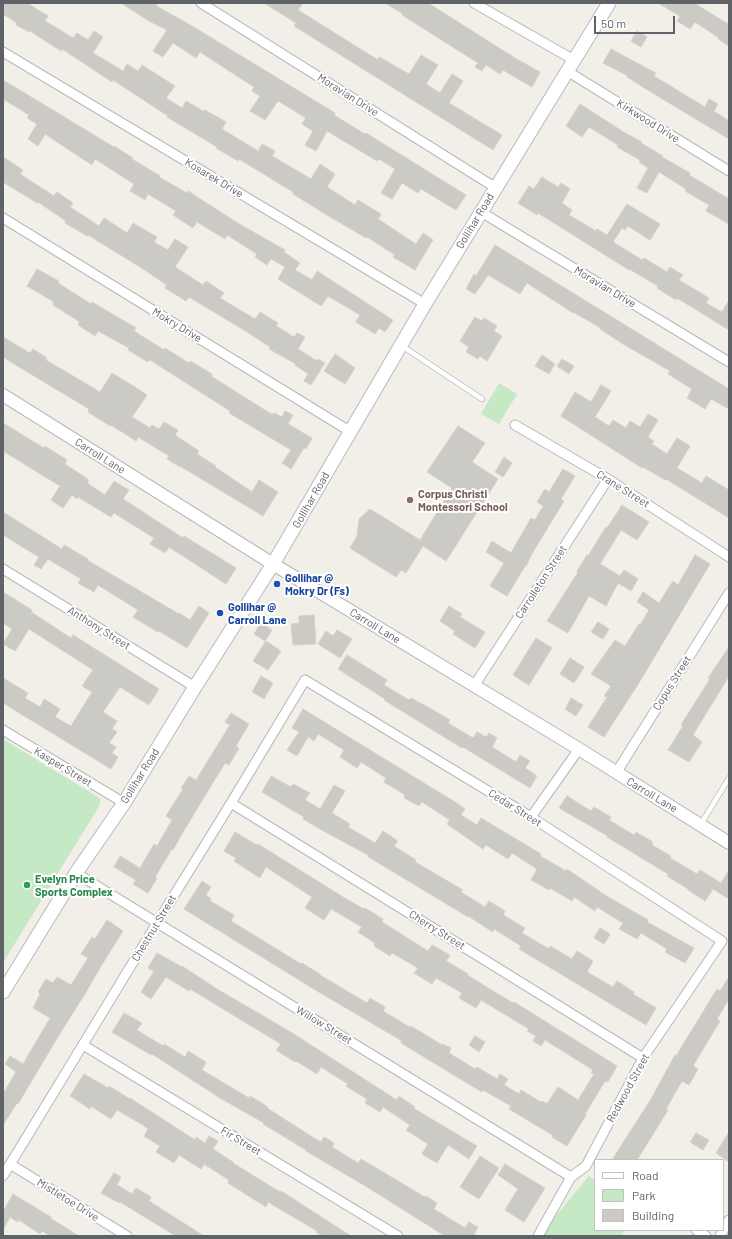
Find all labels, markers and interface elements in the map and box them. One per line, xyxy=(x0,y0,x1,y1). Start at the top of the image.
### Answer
scale bar xyxy=(596,8,677,34)
text: 50 m xyxy=(601,16,626,30)
street label: Moravian Drive xyxy=(315,71,381,119)
street label: Kirkwood Drive xyxy=(614,96,682,146)
street label: Kosarek Drive xyxy=(183,155,245,201)
street label: Gollihar Road xyxy=(453,191,497,251)
street label: Moravian Drive xyxy=(572,263,638,311)
street label: Mokry Drive xyxy=(150,305,204,345)
street label: Carroll Lane xyxy=(72,435,128,477)
street label: Crane Street xyxy=(594,467,652,511)
street label: Gollihar Road xyxy=(290,470,332,530)
place label: Corpus Christi Montessori School xyxy=(418,487,508,513)
marker: Corpus Christi Montessori School xyxy=(405,495,415,505)
street label: Carrolleton Street xyxy=(512,543,570,621)
place label: Gollihar @ Mokry Dr (Fs) xyxy=(285,571,349,597)
marker: Gollihar @ Mokry Dr (Fs) xyxy=(272,579,282,589)
place label: Gollihar @ Carroll Lane xyxy=(228,600,287,626)
street label: Anthony Street xyxy=(65,603,133,653)
street label: Carroll Lane xyxy=(347,606,403,646)
marker: Gollihar @ Carroll Lane xyxy=(215,608,225,618)
street label: Copus Street xyxy=(650,653,694,713)
street label: Kasper Street xyxy=(31,744,95,790)
street label: Gollihar Road xyxy=(118,746,162,806)
street label: Carroll Lane xyxy=(624,775,680,815)
street label: Cedar Street xyxy=(486,786,544,830)
place label: Evelyn Price Sports Complex xyxy=(35,872,113,898)
marker: Evelyn Price Sports Complex xyxy=(22,880,32,890)
street label: Chestnut Street xyxy=(129,892,179,964)
street label: Cherry Street xyxy=(406,907,468,953)
street label: Willow Street xyxy=(293,1003,355,1047)
street label: Redwood Street xyxy=(604,1051,652,1125)
street label: Fir Street xyxy=(218,1124,264,1158)
legend xyxy=(594,1159,724,1231)
text: Road xyxy=(632,1168,659,1182)
street label: Mistletoe Drive xyxy=(35,1176,101,1224)
text: Park xyxy=(632,1188,656,1202)
text: Building xyxy=(632,1208,674,1222)

